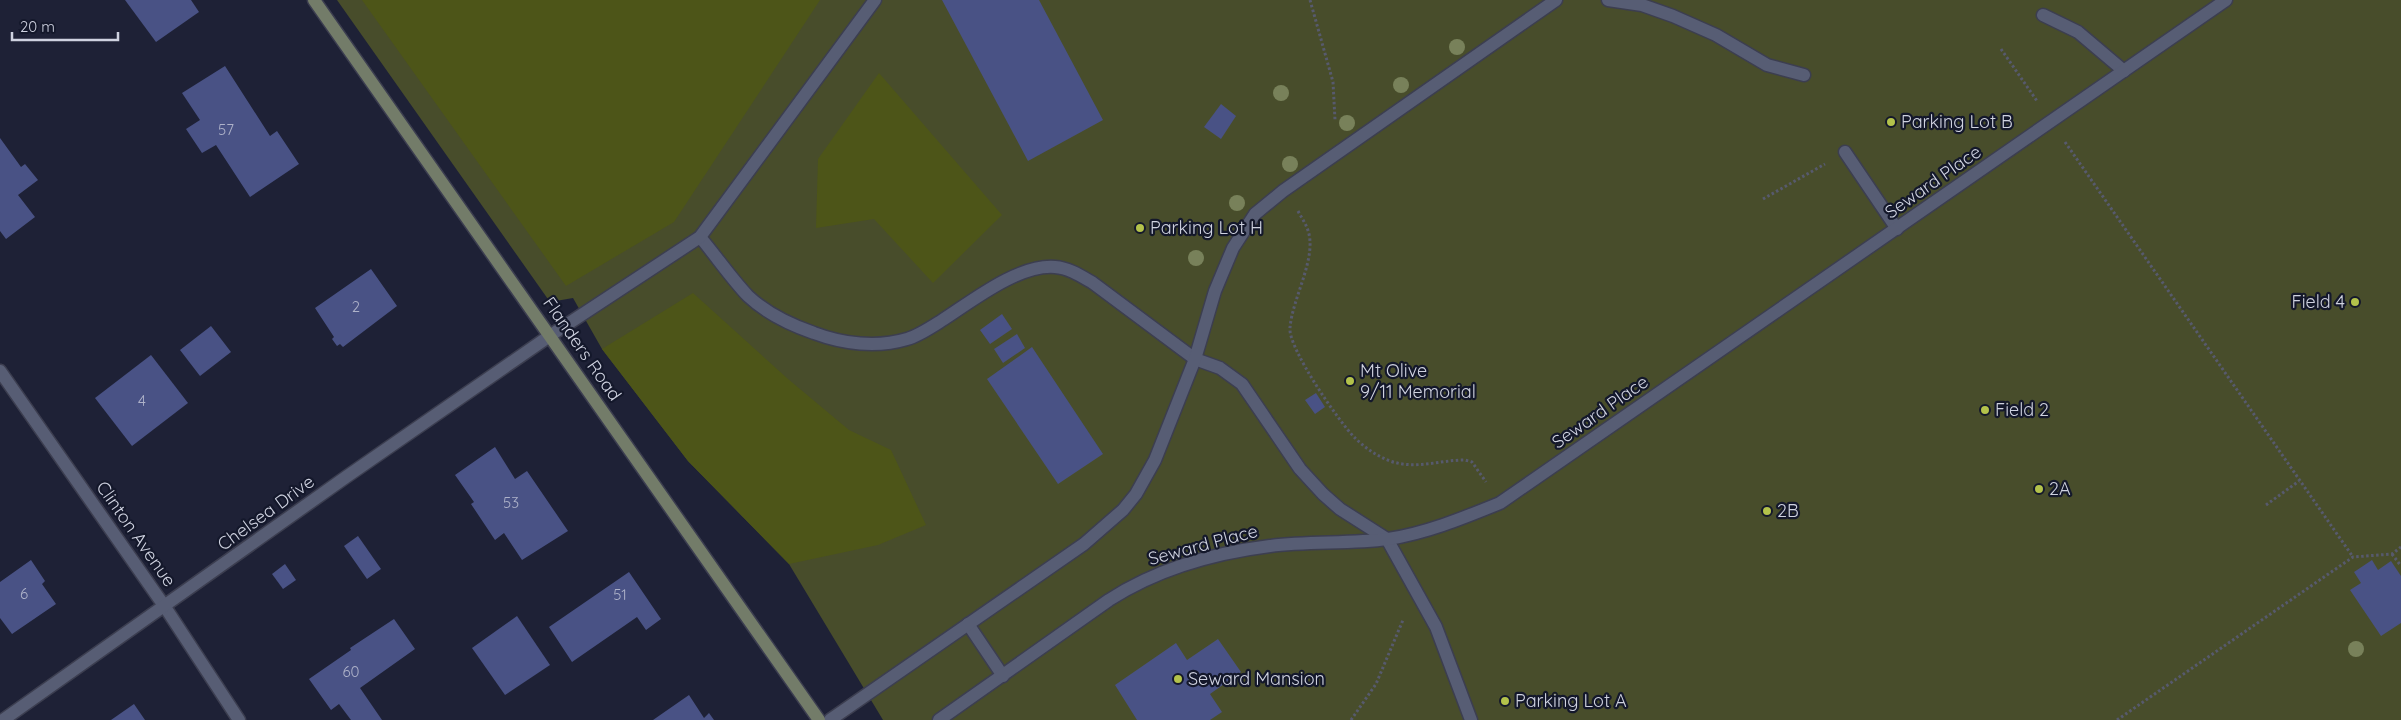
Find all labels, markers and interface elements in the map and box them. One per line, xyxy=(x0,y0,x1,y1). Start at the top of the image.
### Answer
scale bar xyxy=(12,10,119,42)
text: 20 m xyxy=(20,17,55,36)
place label: Parking Lot B xyxy=(1901,110,2013,133)
marker: Parking Lot B xyxy=(1885,116,1897,128)
house number: 57 xyxy=(218,120,234,139)
street label: Seward Place xyxy=(1880,140,1985,223)
place label: Parking Lot H xyxy=(1150,216,1263,239)
marker: Parking Lot H xyxy=(1134,222,1146,234)
place label: Field 4 xyxy=(2292,290,2345,313)
street label: Flanders Road xyxy=(538,292,627,405)
marker: Field 4 xyxy=(2349,296,2361,308)
house number: 2 xyxy=(352,297,360,316)
place label: Mt Olive 9/11 Memorial xyxy=(1360,359,1476,403)
street label: Seward Place xyxy=(1547,370,1652,453)
marker: Mt Olive 9/11 Memorial xyxy=(1344,375,1356,387)
house number: 4 xyxy=(138,391,146,410)
place label: Field 2 xyxy=(1995,398,2049,421)
marker: Field 2 xyxy=(1979,404,1991,416)
street label: Chelsea Drive xyxy=(213,470,319,555)
street label: Clinton Avenue xyxy=(91,476,181,591)
place label: 2A xyxy=(2049,477,2071,500)
marker: 2A xyxy=(2033,483,2045,495)
house number: 53 xyxy=(503,493,519,512)
place label: 2B xyxy=(1777,499,1799,522)
marker: 2B xyxy=(1761,505,1773,517)
street label: Seward Place xyxy=(1146,519,1260,570)
house number: 6 xyxy=(20,584,28,603)
house number: 51 xyxy=(613,585,627,604)
house number: 60 xyxy=(343,662,360,681)
place label: Seward Mansion xyxy=(1188,667,1325,690)
marker: Seward Mansion xyxy=(1172,673,1184,685)
place label: Parking Lot A xyxy=(1515,689,1627,712)
marker: Parking Lot A xyxy=(1499,695,1511,707)

